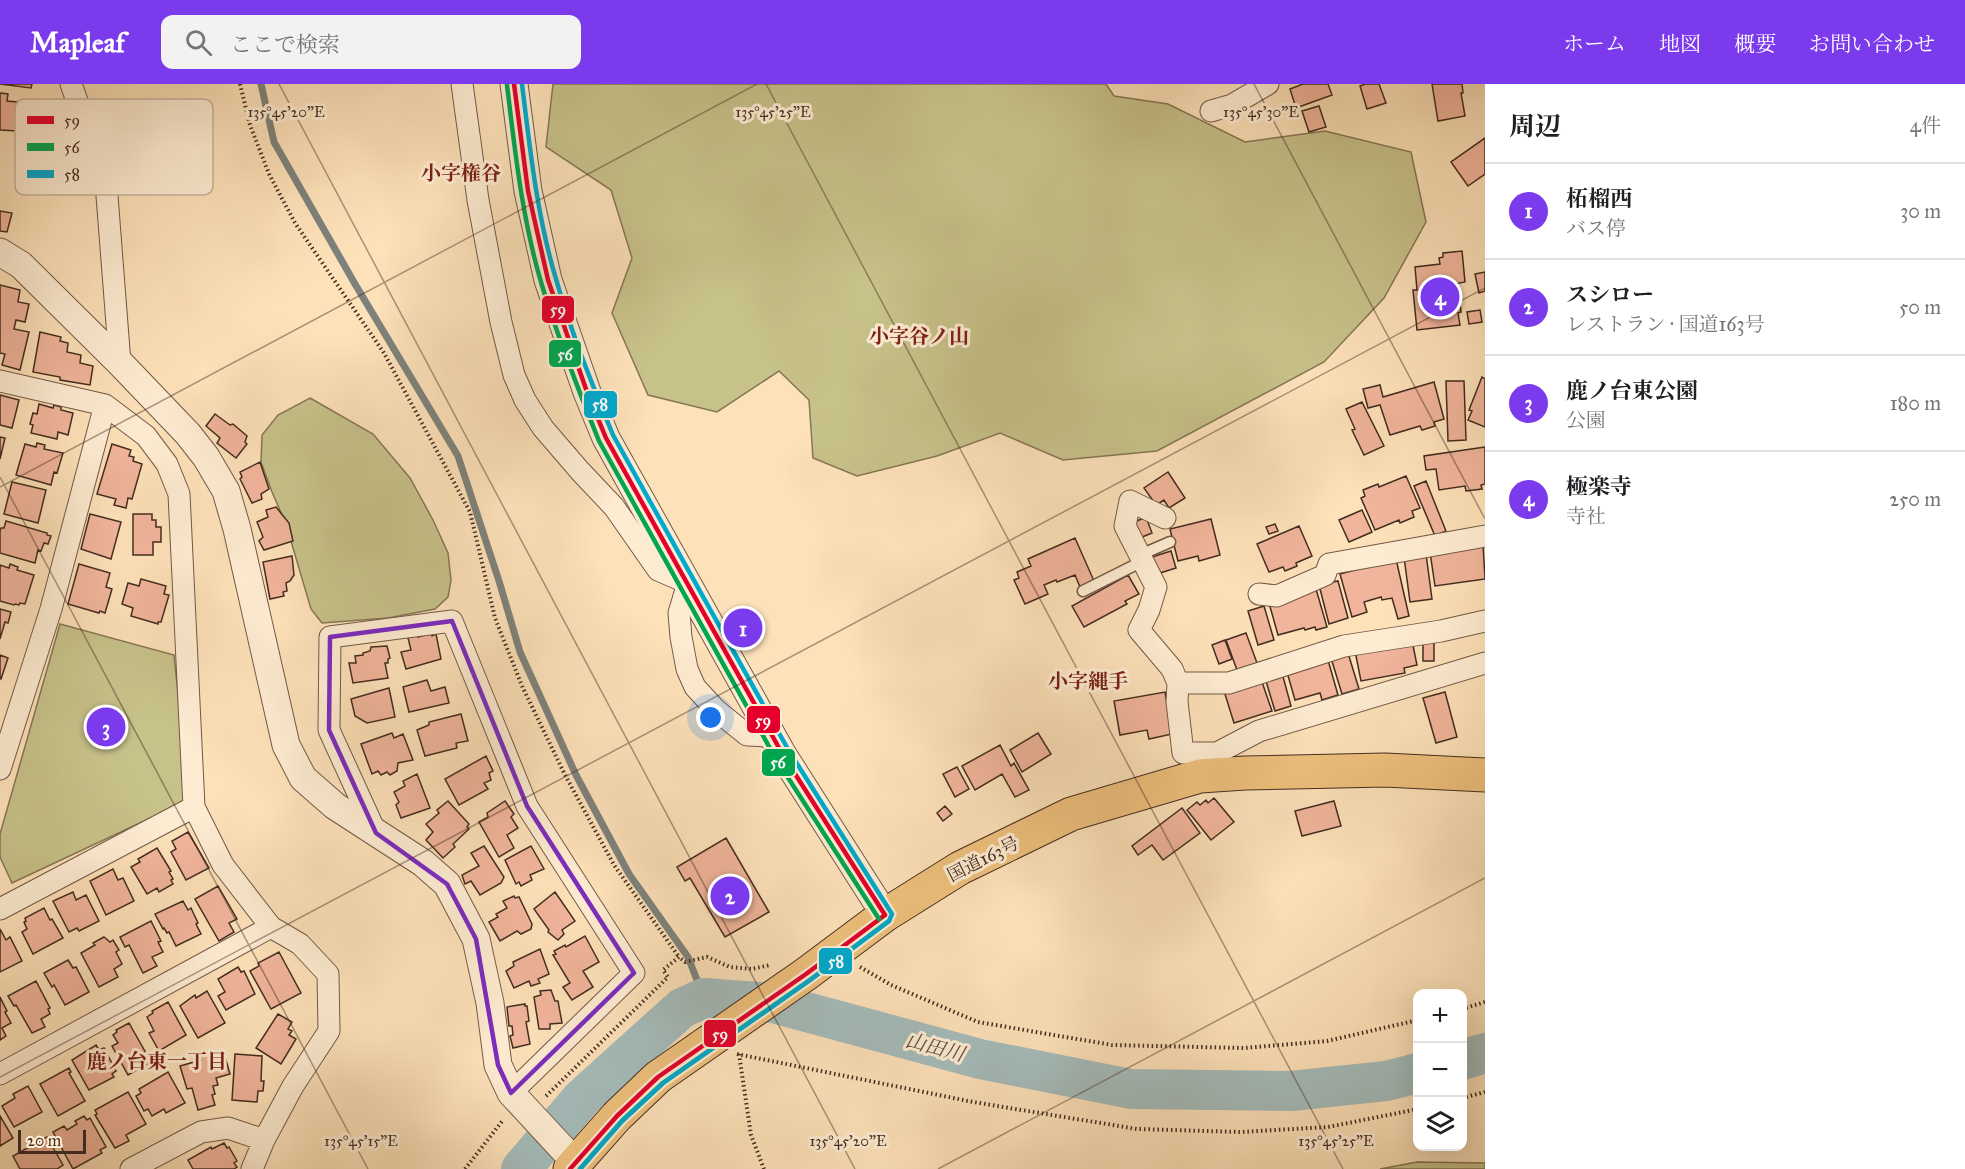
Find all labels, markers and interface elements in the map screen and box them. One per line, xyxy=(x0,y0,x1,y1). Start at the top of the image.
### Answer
search box xyxy=(161,15,581,69)
text: Mapleaf xyxy=(30,25,125,60)
icon: search xyxy=(182,26,215,59)
text: ここで検索 xyxy=(230,31,340,58)
text: ホーム xyxy=(1563,31,1626,57)
text: 地図 xyxy=(1659,31,1701,57)
text: 概要 xyxy=(1734,31,1776,57)
text: お問い合わせ xyxy=(1809,31,1935,57)
legend xyxy=(15,99,213,195)
text: 135°45'20"E xyxy=(247,103,325,121)
text: 135°45'25"E xyxy=(735,103,811,121)
text: 135°45'30"E xyxy=(1223,103,1299,121)
text: 周辺 xyxy=(1509,110,1561,142)
text: 59 xyxy=(64,111,80,130)
text: 4件 xyxy=(1910,113,1941,137)
text: 56 xyxy=(64,138,80,157)
district label: 小字権谷 xyxy=(421,161,501,185)
text: 58 xyxy=(64,165,80,184)
text: 柘榴西 xyxy=(1566,185,1632,212)
text: 1 xyxy=(1525,199,1532,223)
text: 30 m xyxy=(1900,199,1941,223)
text: バス停 xyxy=(1566,216,1626,240)
pin: 4 xyxy=(1420,274,1460,320)
text: スシロー xyxy=(1566,281,1654,308)
line badge: 59 xyxy=(541,295,575,324)
text: 2 xyxy=(1524,295,1533,319)
text: 50 m xyxy=(1899,295,1941,319)
text: 59 xyxy=(550,300,566,320)
text: レストラン · 国道163号 xyxy=(1566,312,1764,336)
district label: 小字谷ノ山 xyxy=(869,324,969,348)
line badge: 56 xyxy=(548,339,582,368)
text: 56 xyxy=(557,345,574,364)
text: 鹿ノ台東公園 xyxy=(1566,377,1698,404)
line badge: 58 xyxy=(583,390,618,419)
text: 3 xyxy=(1525,391,1533,415)
text: 180 m xyxy=(1890,391,1941,415)
text: 58 xyxy=(592,395,608,414)
text: 公園 xyxy=(1566,408,1606,432)
text: 極楽寺 xyxy=(1566,473,1632,500)
text: 4 xyxy=(1523,487,1534,511)
text: 250 m xyxy=(1889,487,1941,511)
text: 寺社 xyxy=(1566,504,1606,528)
pin: 1 xyxy=(724,606,762,650)
district label: 小字縄手 xyxy=(1048,669,1128,693)
your location xyxy=(696,703,725,732)
pin: 3 xyxy=(86,704,126,750)
line badge: 59 xyxy=(746,705,781,734)
text: 59 xyxy=(755,711,771,731)
line badge: 56 xyxy=(761,748,796,777)
text: 56 xyxy=(770,753,787,772)
street label: 国道163号 xyxy=(943,832,1023,886)
pin: 2 xyxy=(710,874,750,918)
line badge: 58 xyxy=(818,947,853,975)
text: 58 xyxy=(828,952,844,971)
map controls xyxy=(1413,989,1467,1151)
button: + xyxy=(1413,989,1467,1043)
line badge: 59 xyxy=(703,1019,737,1048)
text: 59 xyxy=(712,1025,728,1045)
water label: 山田川 xyxy=(903,1028,969,1067)
button: − xyxy=(1413,1043,1467,1097)
district label: 鹿ノ台東一丁目 xyxy=(87,1049,227,1073)
button: layers xyxy=(1413,1097,1467,1151)
scale bar xyxy=(18,1127,86,1154)
text: 20 m xyxy=(27,1131,61,1150)
text: 135°45'15"E xyxy=(324,1132,398,1150)
text: 135°45'20"E xyxy=(809,1132,887,1150)
text: 135°45'25"E xyxy=(1298,1132,1374,1150)

